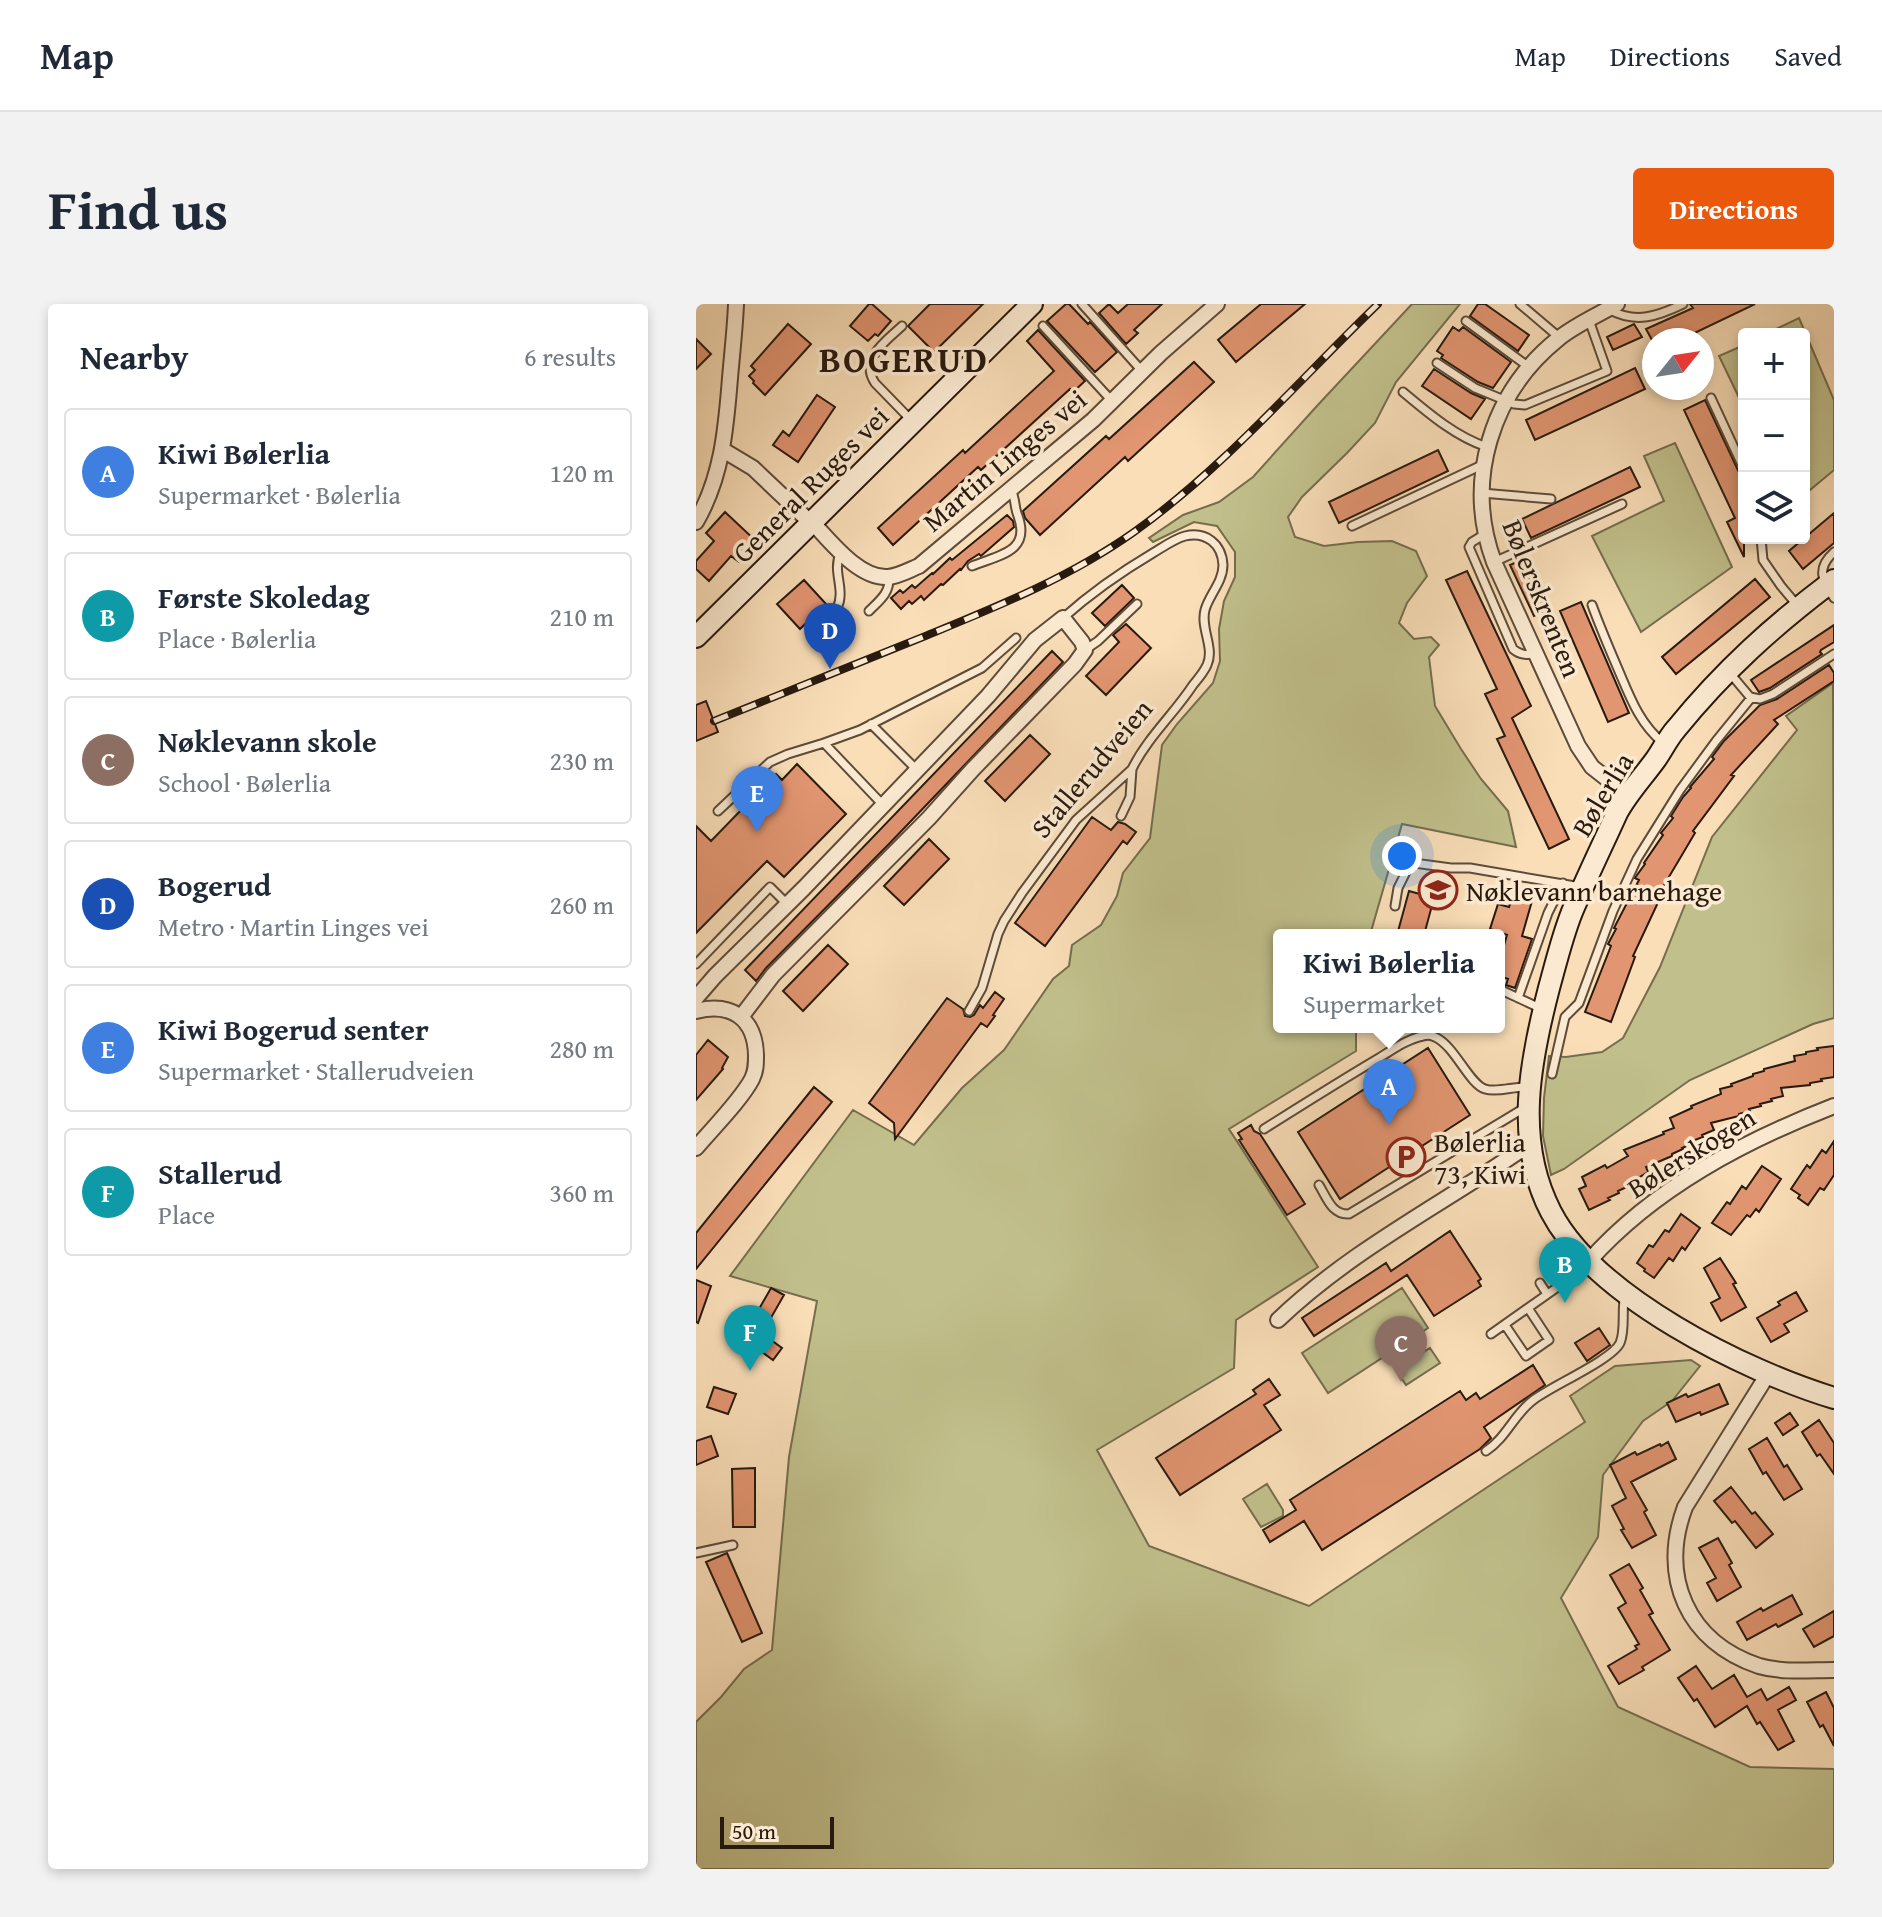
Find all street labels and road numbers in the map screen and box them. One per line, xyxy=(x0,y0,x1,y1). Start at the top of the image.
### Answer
street label: Martin Linges vei xyxy=(913,379,1095,541)
street label: General Ruges vei xyxy=(722,396,898,572)
street label: Bølerskrenten xyxy=(1493,513,1593,683)
street label: Stallerudveien xyxy=(1021,689,1162,846)
street label: Bølerlia xyxy=(1561,744,1644,844)
street label: Bølerskogen xyxy=(1619,1096,1763,1208)

